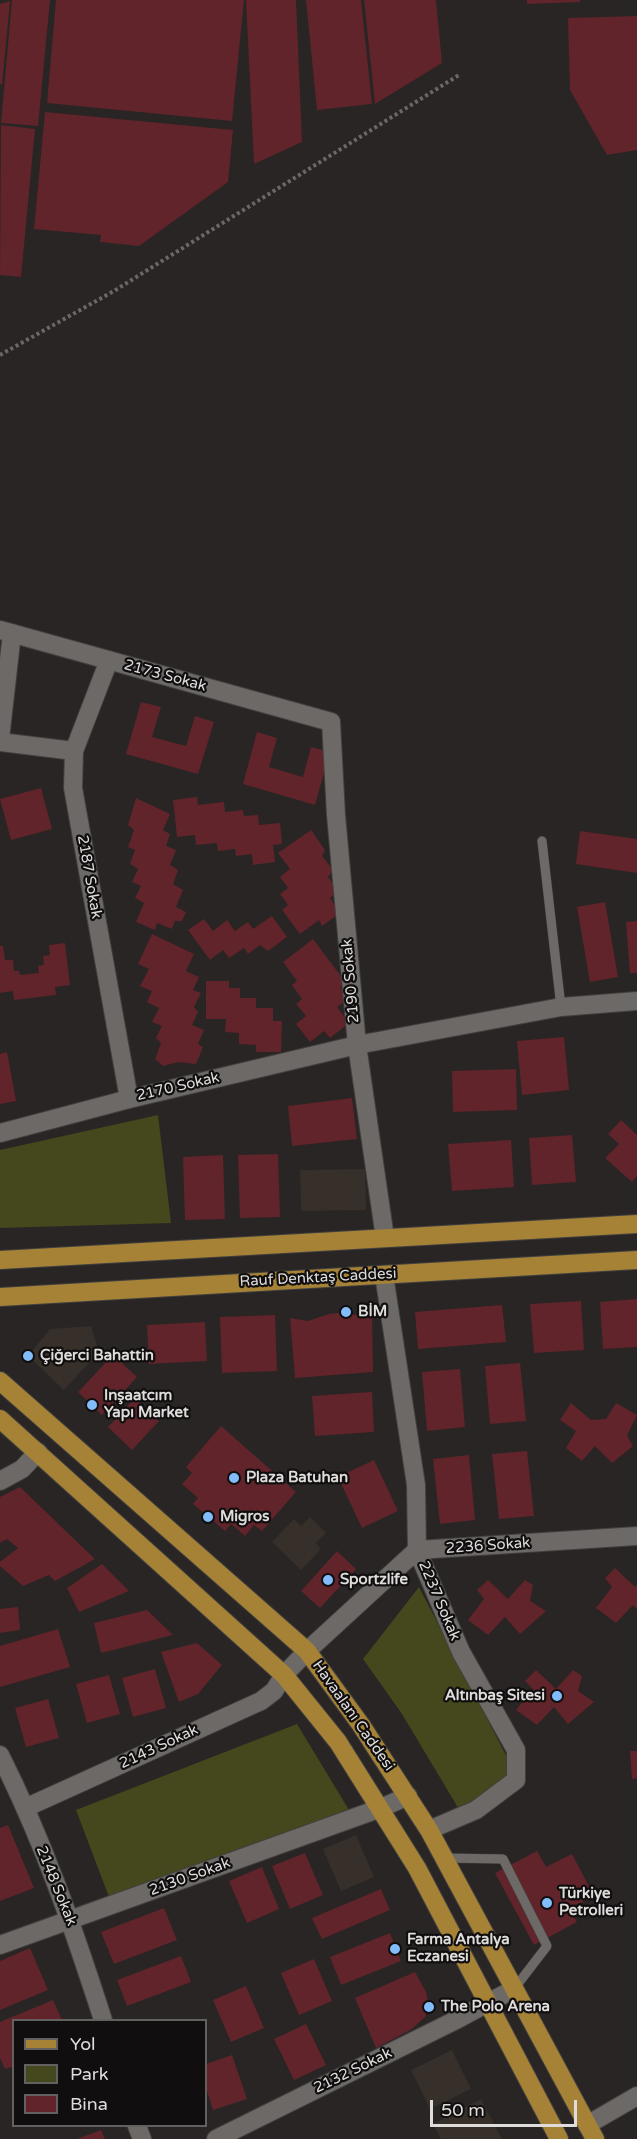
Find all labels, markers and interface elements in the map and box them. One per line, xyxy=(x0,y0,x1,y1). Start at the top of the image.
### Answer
street label: 2173 Sokak xyxy=(122,656,208,696)
street label: 2187 Sokak xyxy=(73,834,105,920)
street label: 2190 Sokak xyxy=(338,938,364,1024)
street label: 2170 Sokak xyxy=(135,1069,221,1105)
street label: Rauf Denktaş Caddesi xyxy=(239,1265,397,1291)
place label: BİM xyxy=(358,1303,387,1321)
marker: BİM xyxy=(339,1305,353,1319)
place label: Çiğerci Bahattin xyxy=(40,1347,154,1365)
marker: Çiğerci Bahattin xyxy=(21,1349,35,1363)
place label: Inşaatcım Yapı Market xyxy=(104,1387,189,1422)
marker: Inşaatcım Yapı Market xyxy=(85,1398,99,1412)
place label: Plaza Batuhan xyxy=(246,1469,348,1487)
marker: Plaza Batuhan xyxy=(227,1471,241,1485)
place label: Migros xyxy=(220,1508,269,1526)
marker: Migros xyxy=(201,1510,215,1524)
street label: 2236 Sokak xyxy=(445,1534,531,1558)
street label: 2237 Sokak xyxy=(414,1559,464,1643)
place label: Sportzlife xyxy=(340,1571,408,1589)
marker: Sportzlife xyxy=(321,1573,335,1587)
street label: Havaalanı Caddesi xyxy=(308,1657,398,1775)
place label: Altınbaş Sitesi xyxy=(445,1687,545,1705)
marker: Altınbaş Sitesi xyxy=(550,1689,564,1703)
street label: 2143 Sokak xyxy=(117,1721,201,1773)
street label: 2148 Sokak xyxy=(32,1843,80,1929)
street label: 2130 Sokak xyxy=(147,1854,233,1900)
place label: Türkiye Petrolleri xyxy=(559,1885,623,1920)
marker: Türkiye Petrolleri xyxy=(540,1896,554,1910)
place label: Farma Antalya Eczanesi xyxy=(407,1931,510,1966)
marker: Farma Antalya Eczanesi xyxy=(388,1942,402,1956)
place label: The Polo Arena xyxy=(441,1998,550,2016)
marker: The Polo Arena xyxy=(422,2000,436,2014)
legend xyxy=(12,2019,207,2127)
text: Yol xyxy=(70,2033,96,2055)
street label: 2132 Sokak xyxy=(311,2044,395,2098)
text: Park xyxy=(70,2063,108,2085)
scale bar xyxy=(433,2088,580,2126)
text: Bina xyxy=(70,2093,108,2115)
text: 50 m xyxy=(441,2099,485,2121)

